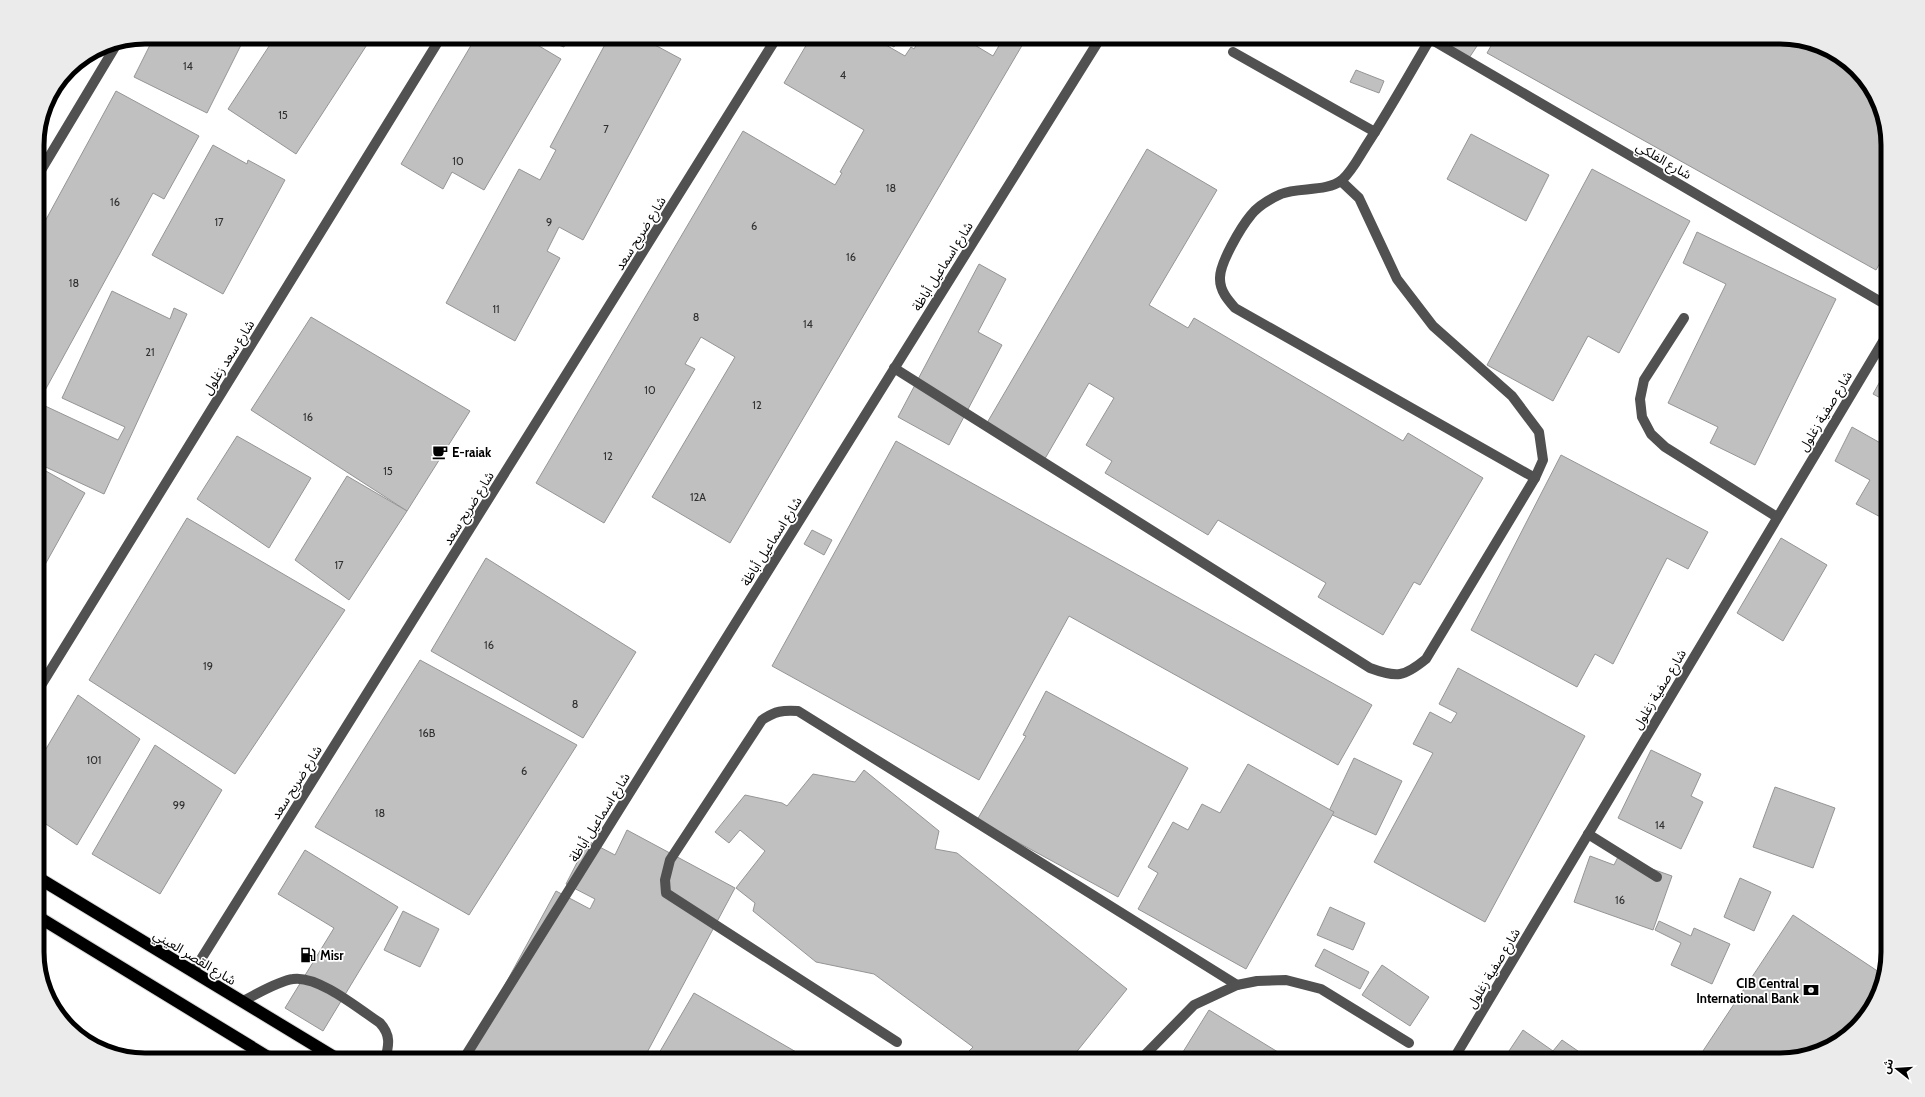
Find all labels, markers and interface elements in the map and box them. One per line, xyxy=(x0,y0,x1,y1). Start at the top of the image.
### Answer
house number: 14 xyxy=(183,59,194,73)
house number: 4 xyxy=(840,68,847,82)
house number: 15 xyxy=(278,108,288,122)
house number: 7 xyxy=(603,122,609,136)
street label: شارع الفلكي xyxy=(1632,138,1695,185)
house number: 10 xyxy=(452,154,464,168)
house number: 18 xyxy=(886,181,896,195)
street label: شارع ضريح سعد xyxy=(611,193,672,274)
house number: 16 xyxy=(110,195,120,209)
house number: 17 xyxy=(214,215,224,229)
house number: 9 xyxy=(546,215,552,229)
street label: شارع اسماعيل أباظة xyxy=(908,218,978,315)
house number: 6 xyxy=(751,219,757,233)
house number: 16 xyxy=(846,250,856,264)
house number: 18 xyxy=(69,276,79,290)
house number: 11 xyxy=(492,302,500,316)
house number: 8 xyxy=(693,310,699,324)
street label: شارع سعد زغلول xyxy=(199,317,260,399)
house number: 14 xyxy=(803,317,814,331)
house number: 21 xyxy=(145,345,155,359)
street label: شارع صفية زغلول xyxy=(1795,368,1858,455)
house number: 10 xyxy=(644,383,656,397)
house number: 12 xyxy=(752,398,762,412)
house number: 16 xyxy=(303,410,313,424)
cafe icon: E-raiak xyxy=(431,443,449,461)
place label: E-raiak xyxy=(452,444,492,460)
house number: 12 xyxy=(603,449,613,463)
house number: 15 xyxy=(383,464,393,478)
street label: شارع ضريح سعد xyxy=(439,468,500,549)
house number: 12A xyxy=(690,490,706,504)
street label: شارع اسماعيل أباظة xyxy=(737,493,807,590)
house number: 17 xyxy=(334,558,344,572)
house number: 16 xyxy=(484,638,494,652)
street label: شارع صفية زغلول xyxy=(1629,646,1692,733)
house number: 19 xyxy=(203,659,213,673)
house number: 8 xyxy=(572,697,578,711)
house number: 16B xyxy=(419,726,436,740)
street label: شارع ضريح سعد xyxy=(267,742,328,823)
house number: 101 xyxy=(87,753,101,767)
house number: 6 xyxy=(521,764,527,778)
street label: شارع اسماعيل أباظة xyxy=(565,769,635,866)
house number: 99 xyxy=(173,798,185,812)
house number: 18 xyxy=(375,806,385,820)
house number: 14 xyxy=(1655,818,1666,832)
house number: 16 xyxy=(1615,893,1625,907)
street label: شارع صفية زغلول xyxy=(1463,925,1526,1012)
street label: شارع القصر العيني xyxy=(149,926,239,991)
fuel station icon: Misr xyxy=(299,946,317,964)
place label: Misr xyxy=(320,947,344,963)
place label: CIB Central International Bank xyxy=(1696,975,1800,1006)
bank icon: CIB Central International Bank xyxy=(1802,981,1820,999)
north arrow xyxy=(1877,1049,1917,1089)
text: ش xyxy=(1879,1057,1896,1075)

